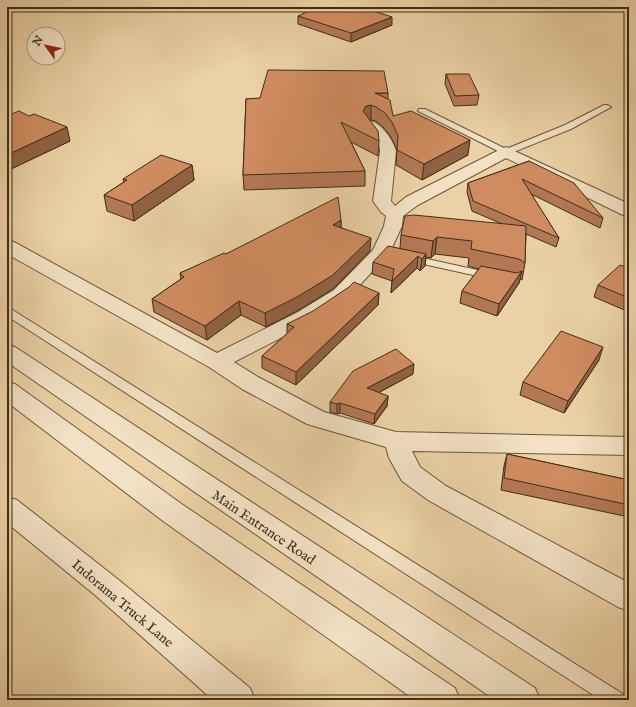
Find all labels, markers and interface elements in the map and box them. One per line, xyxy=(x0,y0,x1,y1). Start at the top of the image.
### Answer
north arrow xyxy=(26,26,66,66)
text: N xyxy=(29,33,47,50)
street label: Main Entrance Road xyxy=(208,486,319,569)
street label: Indorama Truck Lane xyxy=(68,556,177,652)

